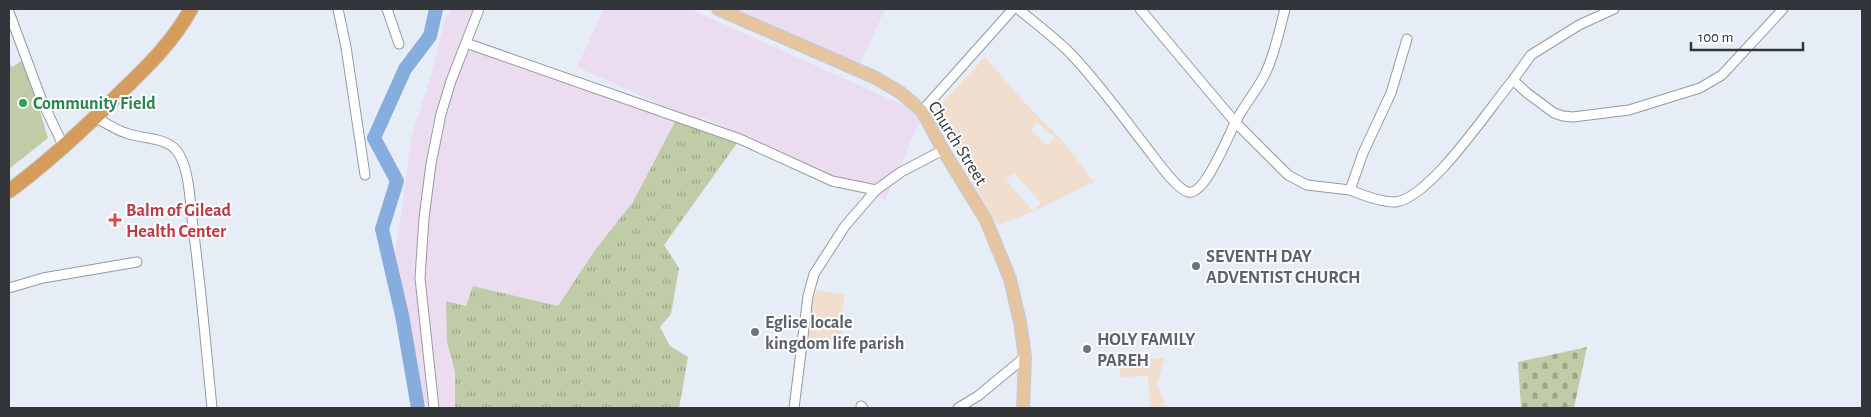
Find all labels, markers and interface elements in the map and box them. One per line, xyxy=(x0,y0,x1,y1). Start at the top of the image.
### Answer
scale bar xyxy=(1691,20,1804,52)
text: 100 m xyxy=(1698,30,1733,45)
place label: Community Field xyxy=(33,95,156,113)
marker: Community Field xyxy=(17,97,29,109)
street label: Church Street xyxy=(924,98,990,189)
place label: Balm of Gilead Health Center xyxy=(126,202,232,241)
marker: Balm of Gilead Health Center xyxy=(108,213,122,227)
place label: SEVENTH DAY ADVENTIST CHURCH xyxy=(1206,248,1361,287)
marker: SEVENTH DAY ADVENTIST CHURCH xyxy=(1190,260,1202,272)
place label: Eglise locale kingdom life parish xyxy=(765,314,904,353)
marker: Eglise locale kingdom life parish xyxy=(749,326,761,338)
place label: HOLY FAMILY PAREH xyxy=(1097,331,1196,370)
marker: HOLY FAMILY PAREH xyxy=(1081,343,1093,355)

